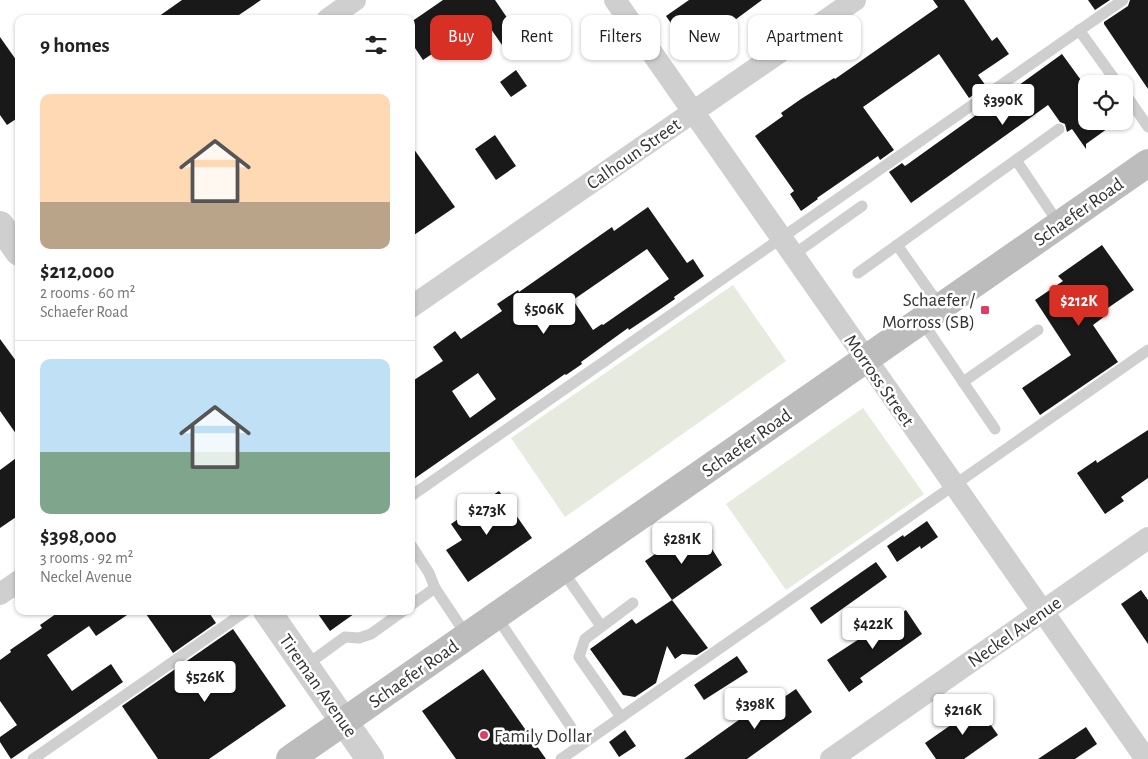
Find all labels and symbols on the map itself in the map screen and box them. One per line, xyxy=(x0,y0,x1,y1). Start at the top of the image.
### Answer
pin: $390K xyxy=(968,84,1038,126)
street label: Calhoun Street xyxy=(583,115,684,193)
street label: Schaefer Road xyxy=(1031,174,1127,250)
pin: $212K xyxy=(1044,284,1114,327)
place label: Schaefer / Morross (SB) xyxy=(882,291,976,332)
pin: $506K xyxy=(509,292,579,335)
marker: Schaefer / Morross (SB) xyxy=(979,304,991,316)
street label: Morross Street xyxy=(840,331,917,430)
street label: Schaefer Road xyxy=(699,405,795,481)
pin: $273K xyxy=(452,494,522,536)
pin: $281K xyxy=(647,522,717,565)
street label: Neckel Avenue xyxy=(965,593,1065,671)
pin: $422K xyxy=(838,608,908,650)
street label: Tireman Avenue xyxy=(275,631,360,741)
street label: Schaefer Road xyxy=(366,636,462,712)
pin: $526K xyxy=(170,660,240,703)
pin: $398K xyxy=(720,688,790,730)
pin: $216K xyxy=(928,694,998,736)
place label: Family Dollar xyxy=(494,727,592,746)
marker: Family Dollar xyxy=(478,729,490,741)

